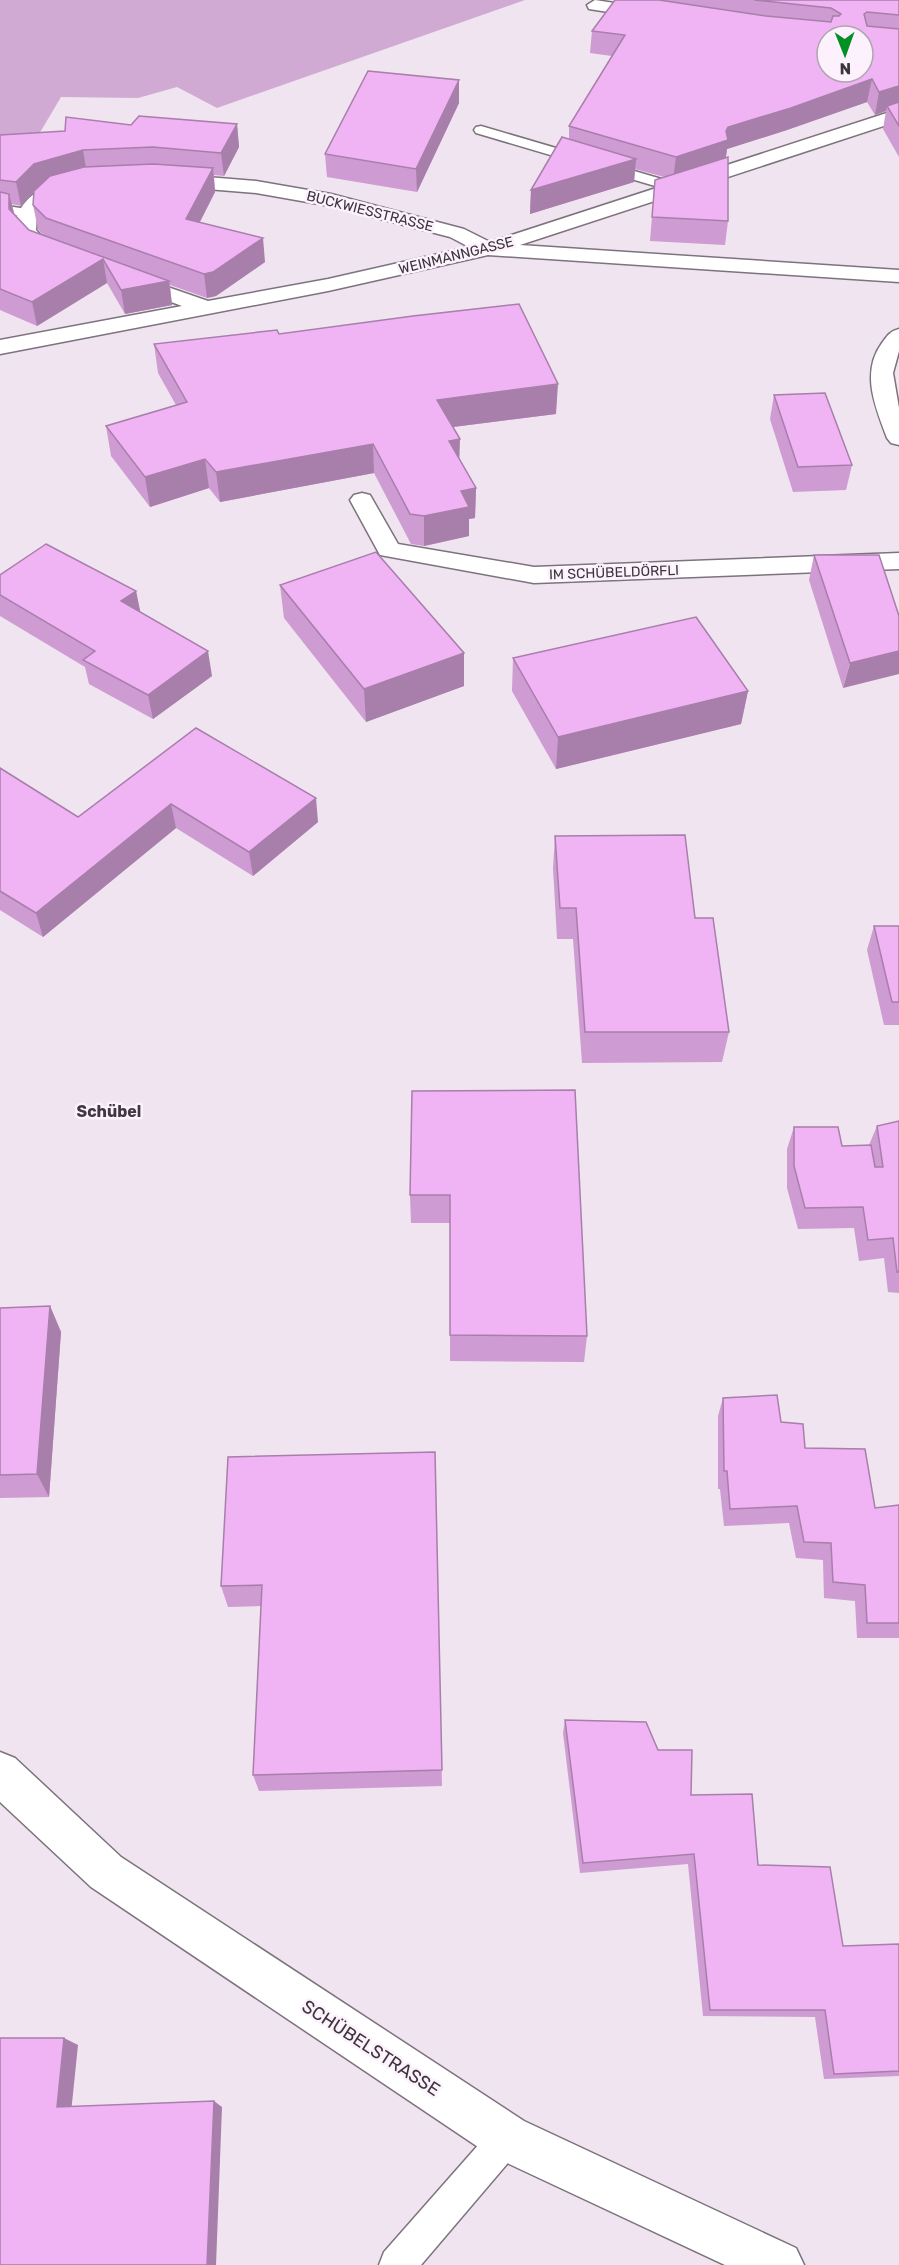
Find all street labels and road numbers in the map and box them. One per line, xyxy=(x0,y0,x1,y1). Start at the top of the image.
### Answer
street label: BUCKWIESSTRASSE xyxy=(305,187,435,235)
street label: WEINMANNGASSE xyxy=(397,233,515,278)
street label: IM SCHÜBELDÖRFLI xyxy=(549,562,679,583)
street label: SCHÜBELSTRASSE xyxy=(298,1995,444,2101)

